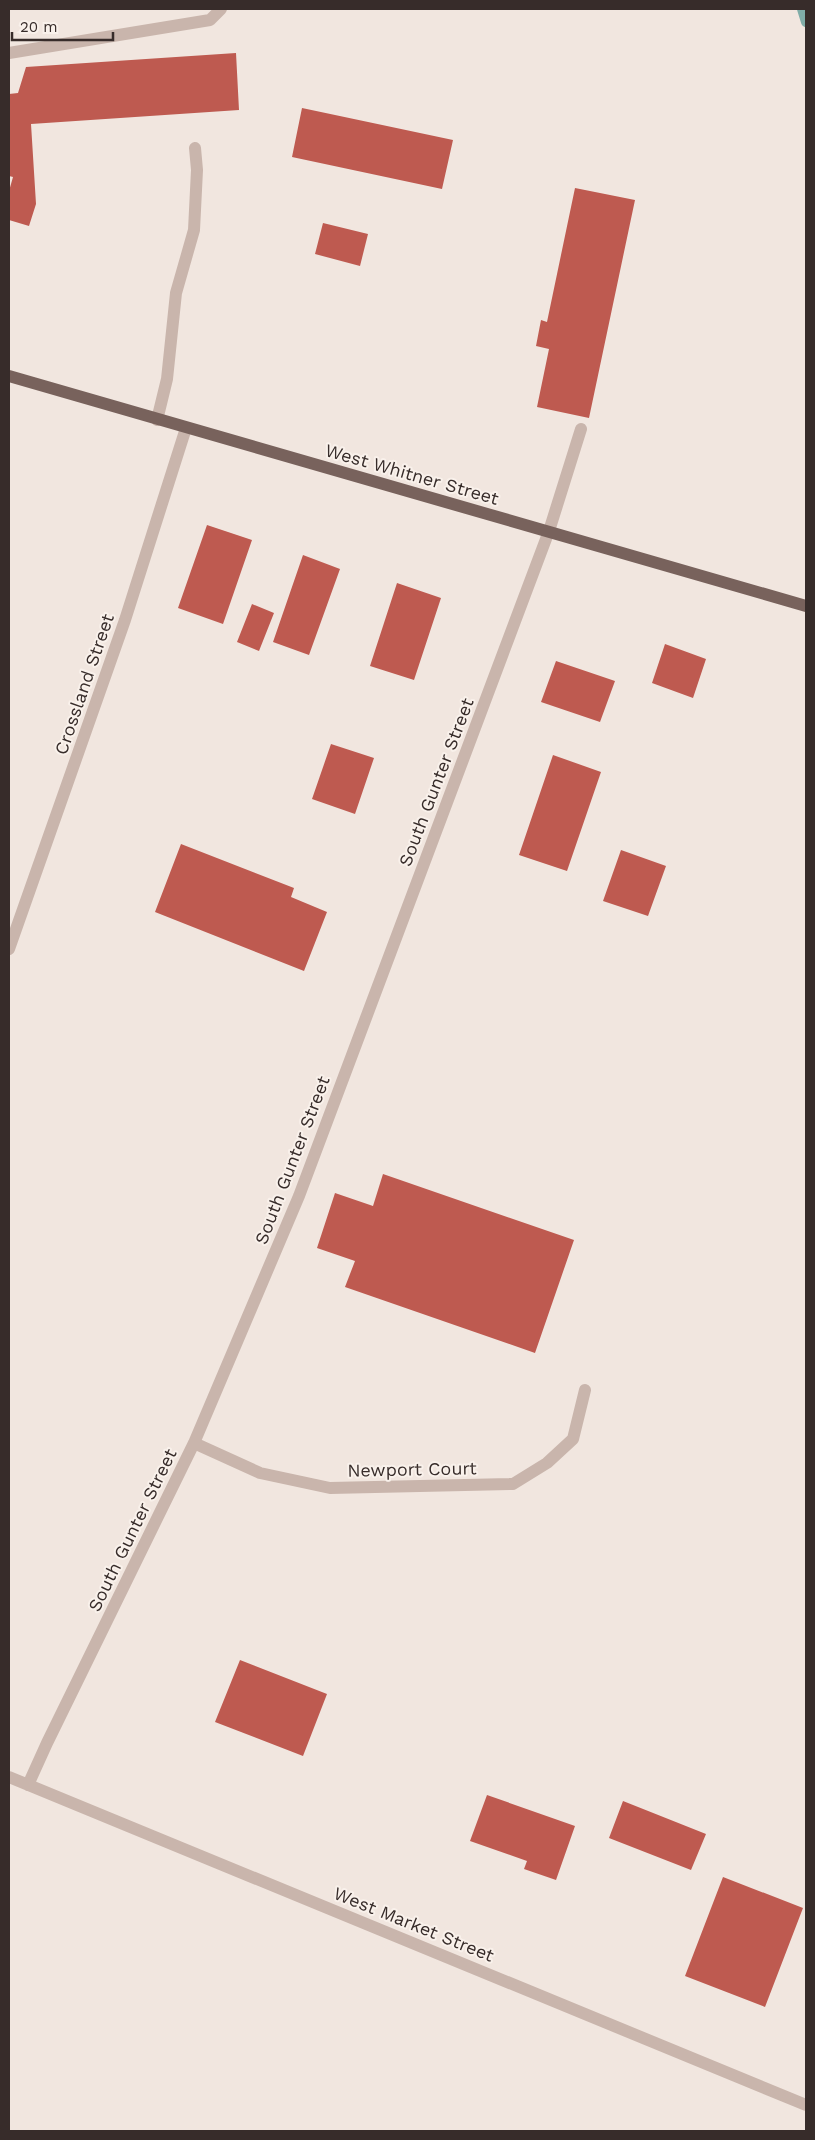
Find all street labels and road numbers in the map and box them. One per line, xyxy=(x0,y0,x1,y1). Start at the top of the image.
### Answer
street label: West Whitner Street xyxy=(323,439,502,509)
street label: Crossland Street xyxy=(50,610,118,757)
street label: South Gunter Street xyxy=(394,694,478,869)
street label: South Gunter Street xyxy=(250,1072,334,1247)
street label: South Gunter Street xyxy=(83,1445,181,1615)
street label: Newport Court xyxy=(347,1457,477,1481)
street label: West Market Street xyxy=(331,1882,498,1966)

